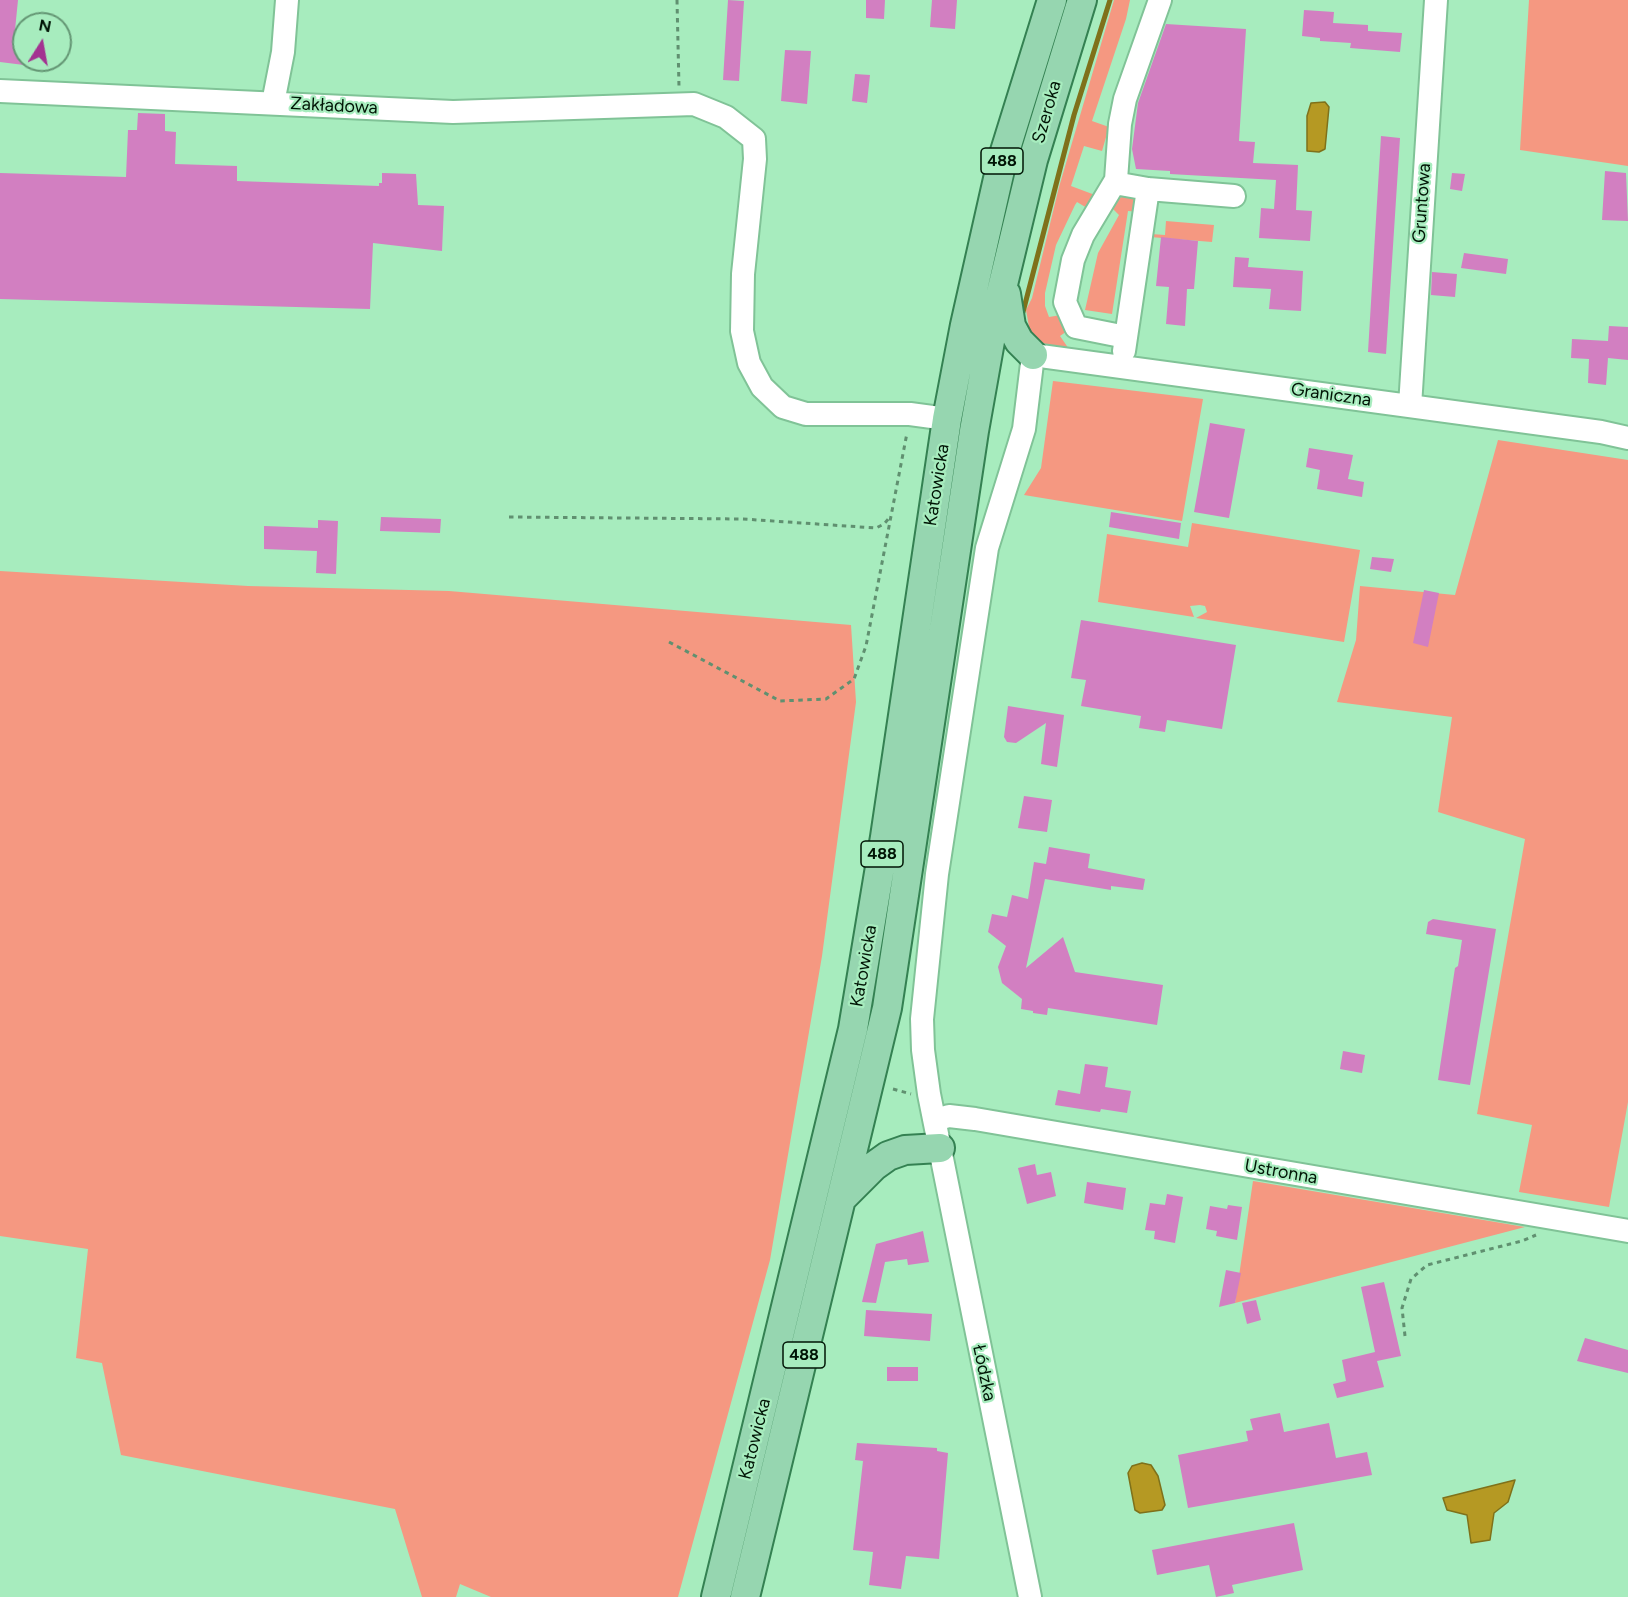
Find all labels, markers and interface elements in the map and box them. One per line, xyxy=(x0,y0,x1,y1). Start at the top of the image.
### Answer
north arrow xyxy=(12,12,72,72)
text: N xyxy=(37,15,53,36)
street label: Szeroka xyxy=(1028,78,1066,146)
street label: Zakładowa xyxy=(290,93,378,119)
road number: 488 xyxy=(981,148,1023,174)
street label: Gruntowa xyxy=(1408,162,1436,244)
street label: Graniczna xyxy=(1289,379,1373,411)
street label: Katowicka xyxy=(920,442,954,528)
road number: 488 xyxy=(861,841,903,867)
street label: Katowicka xyxy=(846,923,882,1009)
street label: Ustronna xyxy=(1243,1155,1319,1189)
road number: 488 xyxy=(783,1342,825,1368)
street label: Łódzka xyxy=(968,1343,1000,1403)
street label: Katowicka xyxy=(735,1396,775,1482)

